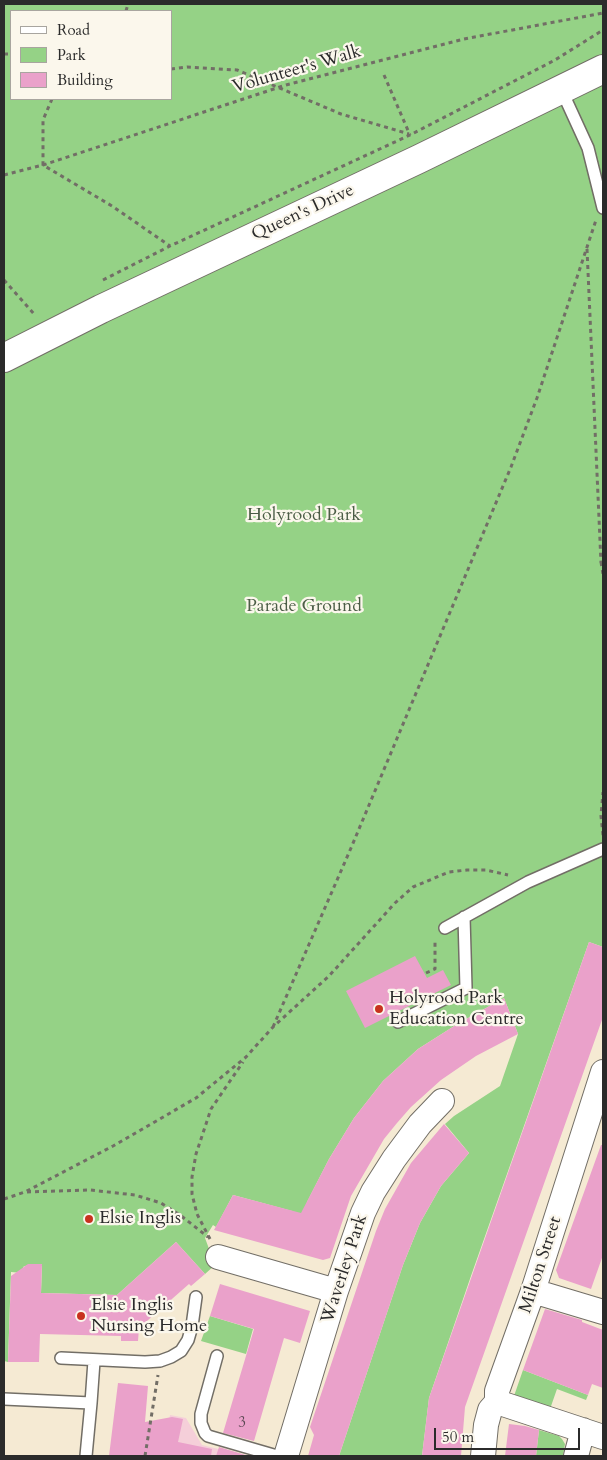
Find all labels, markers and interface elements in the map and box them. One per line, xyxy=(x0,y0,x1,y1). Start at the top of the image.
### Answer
legend xyxy=(10,10,172,100)
text: Road xyxy=(57,20,90,40)
street label: Volunteer's Walk xyxy=(230,41,364,99)
text: Park xyxy=(57,45,86,65)
text: Building xyxy=(57,70,113,90)
street label: Queen's Drive xyxy=(248,180,358,246)
park label: Holyrood Park xyxy=(247,505,361,527)
park label: Parade Ground xyxy=(246,596,362,618)
place label: Holyrood Park Education Centre xyxy=(389,988,524,1030)
marker: Holyrood Park Education Centre xyxy=(373,1003,385,1015)
place label: Elsie Inglis xyxy=(99,1208,181,1230)
street label: Waverley Park xyxy=(317,1212,373,1326)
marker: Elsie Inglis xyxy=(83,1213,95,1225)
street label: Milton Street xyxy=(515,1214,567,1316)
place label: Elsie Inglis Nursing Home xyxy=(91,1295,207,1338)
marker: Elsie Inglis Nursing Home xyxy=(75,1310,87,1322)
house number: 3 xyxy=(238,1415,246,1433)
scale bar xyxy=(437,1418,583,1450)
text: 50 m xyxy=(442,1427,474,1447)

